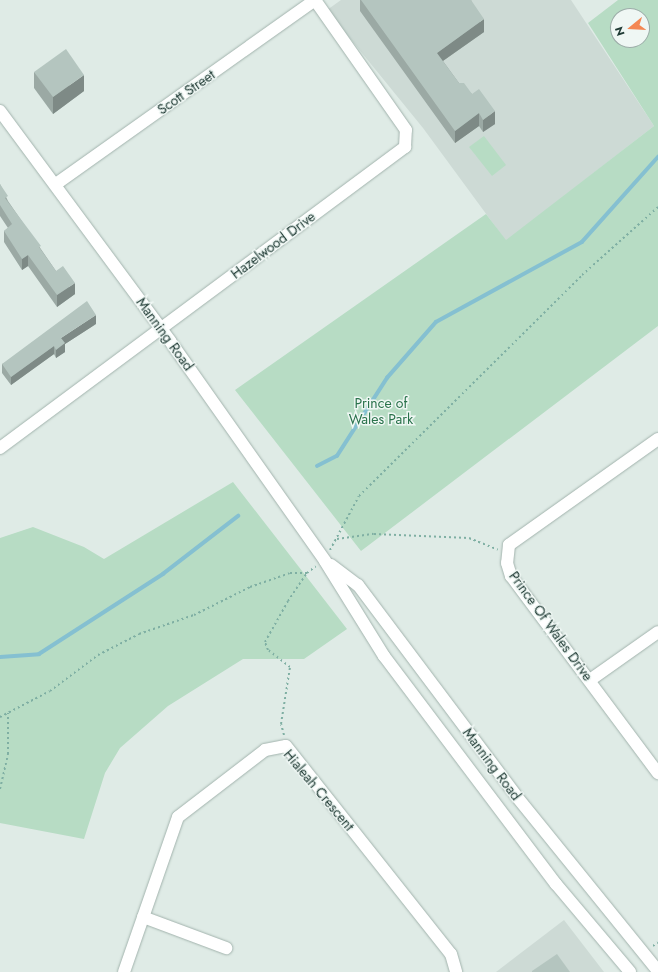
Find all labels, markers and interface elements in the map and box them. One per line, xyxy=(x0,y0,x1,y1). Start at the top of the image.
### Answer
north arrow xyxy=(610,8,650,48)
text: N xyxy=(611,25,628,38)
street label: Scott Street xyxy=(154,66,218,118)
street label: Hazelwood Drive xyxy=(227,208,319,282)
street label: Manning Road xyxy=(133,294,197,374)
park label: Prince of Wales Park xyxy=(349,395,413,428)
street label: Prince Of Wales Drive xyxy=(506,568,596,684)
street label: Manning Road xyxy=(459,725,525,803)
street label: Hialeah Crescent xyxy=(280,746,358,834)

